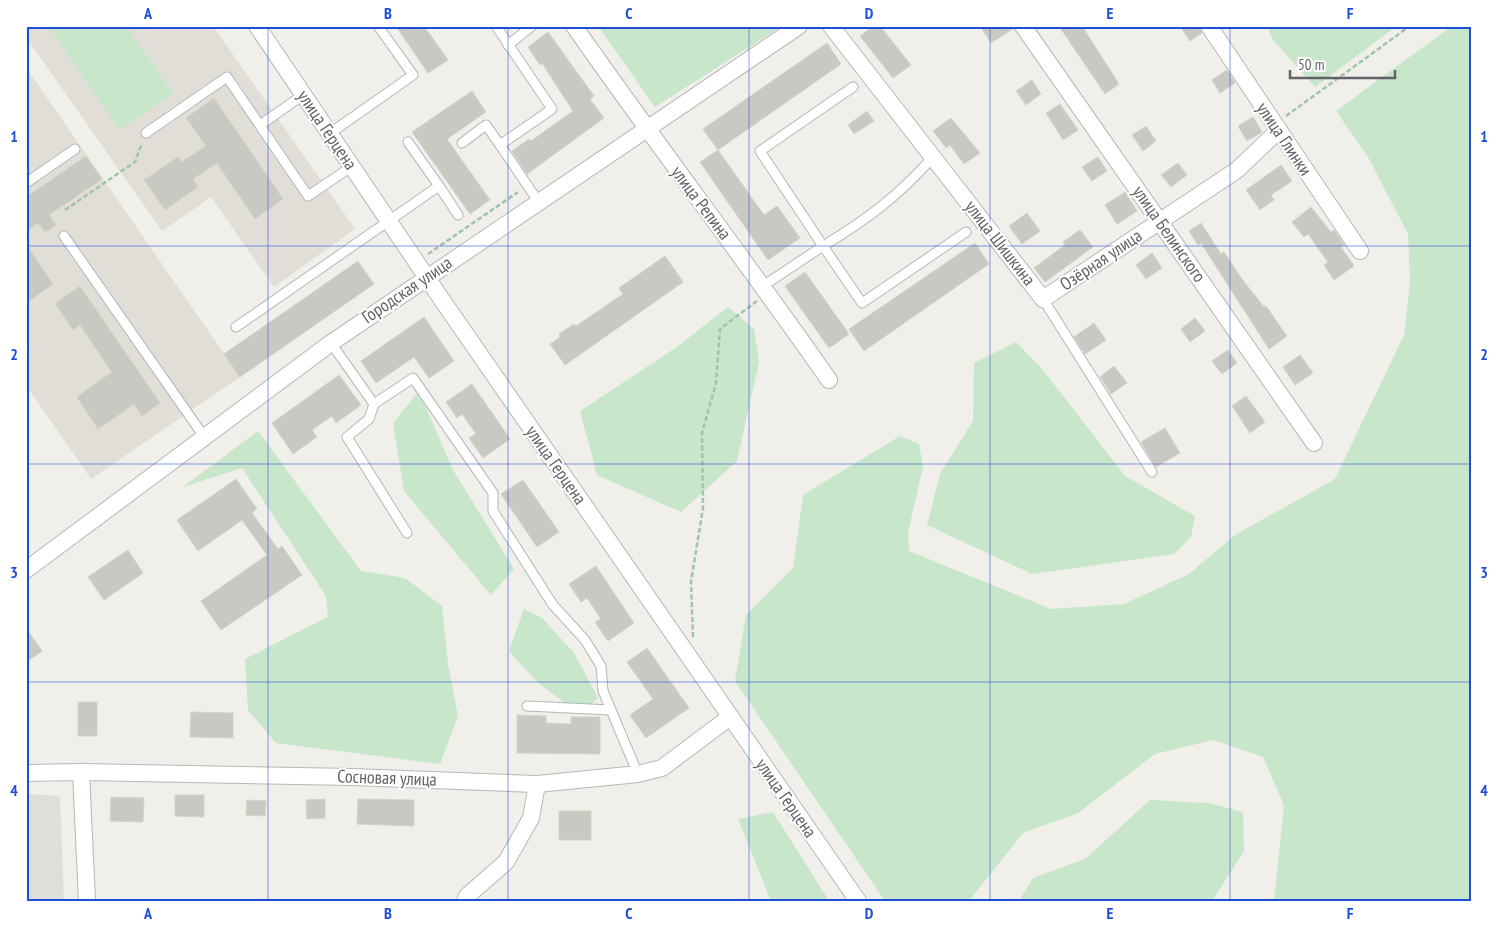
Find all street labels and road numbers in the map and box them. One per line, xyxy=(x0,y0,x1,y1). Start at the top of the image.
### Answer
street label: улица Герцена xyxy=(292,85,362,174)
street label: улица Глинки xyxy=(1252,98,1317,180)
street label: улица Репина xyxy=(666,161,737,244)
street label: улица Белинского xyxy=(1128,181,1211,287)
street label: улица Шишкина xyxy=(960,196,1041,290)
street label: Озёрная улица xyxy=(1055,224,1146,295)
street label: Городская улица xyxy=(357,251,456,328)
street label: улица Герцена xyxy=(521,421,592,509)
street label: улица Герцена xyxy=(751,754,822,842)
street label: Сосновая улица xyxy=(337,764,437,791)

